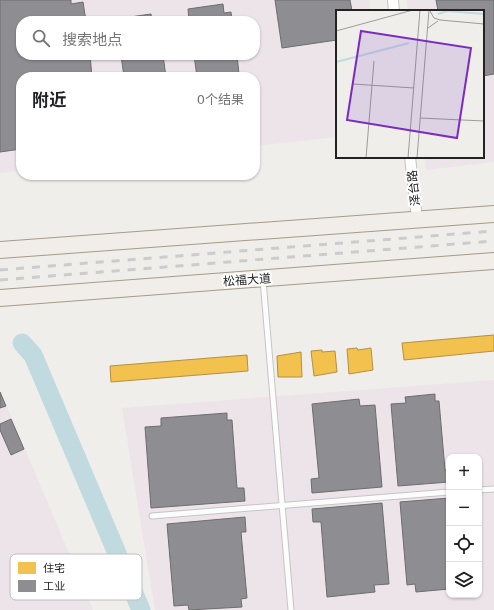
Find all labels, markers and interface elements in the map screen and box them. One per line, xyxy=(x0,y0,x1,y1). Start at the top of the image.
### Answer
inset map xyxy=(336,10,484,158)
search box xyxy=(16,16,260,60)
icon: search xyxy=(30,27,52,49)
text: 搜索地点 xyxy=(62,31,122,49)
text: 附近 xyxy=(32,90,66,110)
text: 0个结果 xyxy=(197,92,244,107)
street label: 泽台路 xyxy=(405,169,423,207)
street label: 松福大道 xyxy=(223,271,271,289)
map controls xyxy=(446,454,482,598)
button: + xyxy=(446,454,482,490)
button: − xyxy=(446,490,482,526)
button: locate xyxy=(446,526,482,562)
legend xyxy=(10,554,142,600)
text: 住宅 xyxy=(43,562,65,575)
button: layers xyxy=(446,562,482,598)
text: 工业 xyxy=(43,580,65,593)

